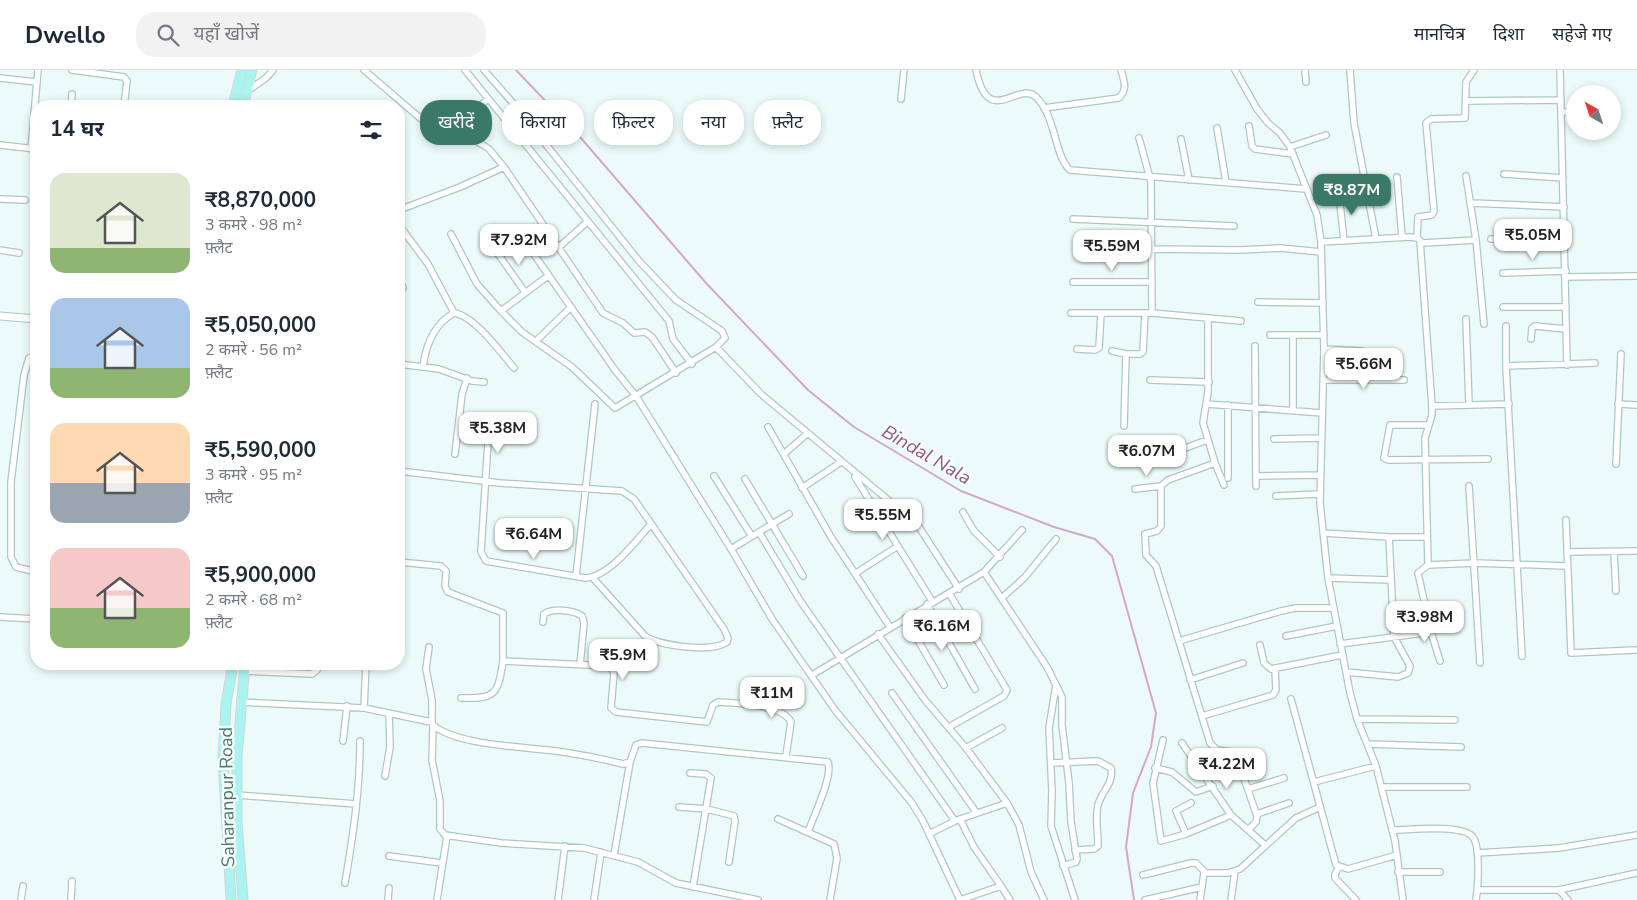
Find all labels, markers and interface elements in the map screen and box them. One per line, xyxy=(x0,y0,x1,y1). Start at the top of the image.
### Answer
search box xyxy=(136,12,486,57)
text: Dwello xyxy=(25,19,106,51)
icon: search xyxy=(154,21,182,49)
text: यहाँ खोजें xyxy=(194,21,259,47)
text: मानचित्र xyxy=(1414,22,1465,46)
text: दिशा xyxy=(1493,22,1524,46)
text: सहेजे गए xyxy=(1552,22,1612,46)
north arrow xyxy=(1566,85,1621,140)
map controls xyxy=(1566,85,1621,140)
chip: खरीदें xyxy=(420,100,492,145)
chip: किराया xyxy=(502,100,584,145)
chip: फ़िल्टर xyxy=(594,100,673,145)
chip: नया xyxy=(683,100,744,145)
chip: फ़्लैट xyxy=(754,100,821,145)
text: 14 घर xyxy=(50,115,104,143)
icon: filters xyxy=(357,116,385,144)
pin: ₹8.87M xyxy=(1311,174,1393,216)
text: ₹8.87M xyxy=(1324,179,1380,201)
text: ₹8,870,000 xyxy=(205,186,316,214)
icon: home xyxy=(90,193,150,253)
text: 3 कमरे · 98 m² xyxy=(205,214,302,236)
pin: ₹5.05M xyxy=(1492,218,1574,261)
pin: ₹7.92M xyxy=(478,224,560,266)
text: ₹5.05M xyxy=(1505,224,1561,246)
text: ₹7.92M xyxy=(491,229,547,251)
pin: ₹5.59M xyxy=(1071,230,1153,272)
text: ₹5.59M xyxy=(1084,235,1140,257)
text: फ़्लैट xyxy=(205,237,233,259)
text: ₹5,050,000 xyxy=(205,311,316,339)
icon: home xyxy=(90,318,150,378)
text: 2 कमरे · 56 m² xyxy=(205,339,302,361)
pin: ₹5.66M xyxy=(1323,348,1405,390)
text: ₹5.66M xyxy=(1336,353,1392,375)
text: फ़्लैट xyxy=(205,362,233,384)
pin: ₹5.38M xyxy=(457,412,539,454)
text: ₹5.38M xyxy=(470,417,526,439)
water label: Bindal Nala xyxy=(877,419,976,491)
pin: ₹6.07M xyxy=(1106,434,1188,477)
text: ₹5,590,000 xyxy=(205,436,316,464)
text: ₹6.07M xyxy=(1119,440,1175,462)
icon: home xyxy=(90,443,150,503)
text: 3 कमरे · 95 m² xyxy=(205,464,302,486)
text: फ़्लैट xyxy=(205,487,233,509)
pin: ₹5.55M xyxy=(842,498,924,541)
text: ₹5.55M xyxy=(855,504,911,526)
pin: ₹6.64M xyxy=(493,518,575,560)
text: ₹6.64M xyxy=(506,523,562,545)
text: ₹5,900,000 xyxy=(205,561,316,589)
icon: home xyxy=(90,568,150,628)
text: 2 कमरे · 68 m² xyxy=(205,589,302,611)
pin: ₹3.98M xyxy=(1384,600,1466,643)
text: ₹3.98M xyxy=(1397,606,1453,628)
pin: ₹6.16M xyxy=(901,610,983,652)
text: फ़्लैट xyxy=(205,612,233,634)
text: ₹6.16M xyxy=(914,615,970,637)
pin: ₹5.9M xyxy=(588,638,658,681)
text: ₹5.9M xyxy=(600,644,646,666)
pin: ₹11M xyxy=(742,676,802,719)
text: ₹11M xyxy=(751,682,793,704)
street label: Saharanpur Road xyxy=(214,727,240,867)
pin: ₹4.22M xyxy=(1186,748,1268,790)
text: ₹4.22M xyxy=(1199,753,1255,775)

